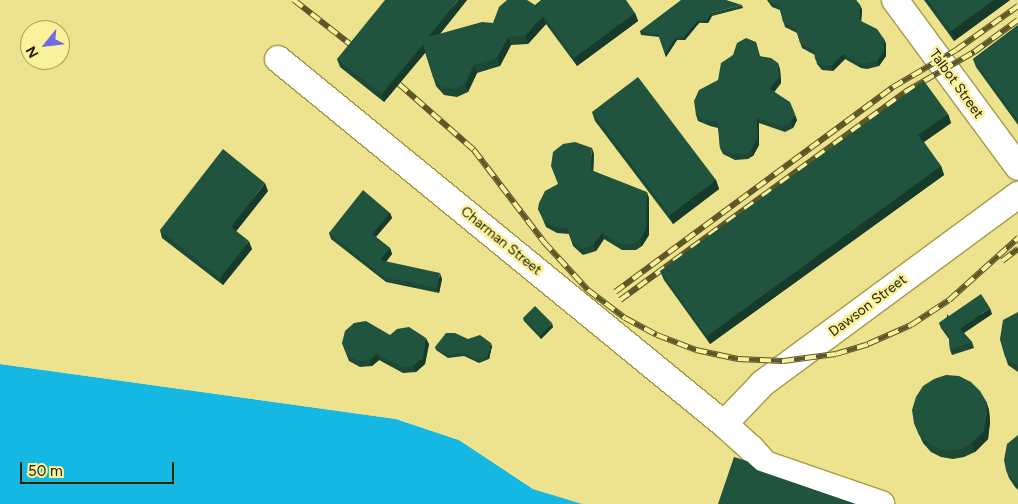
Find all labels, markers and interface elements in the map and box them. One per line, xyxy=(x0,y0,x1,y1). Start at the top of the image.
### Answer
north arrow xyxy=(20,20,70,70)
text: N xyxy=(22,43,42,61)
street label: Talbot Street xyxy=(925,46,987,122)
street label: Charman Street xyxy=(457,203,545,279)
street label: Dawson Street xyxy=(826,271,910,341)
scale bar xyxy=(22,452,176,484)
text: 50 m xyxy=(28,462,63,480)

